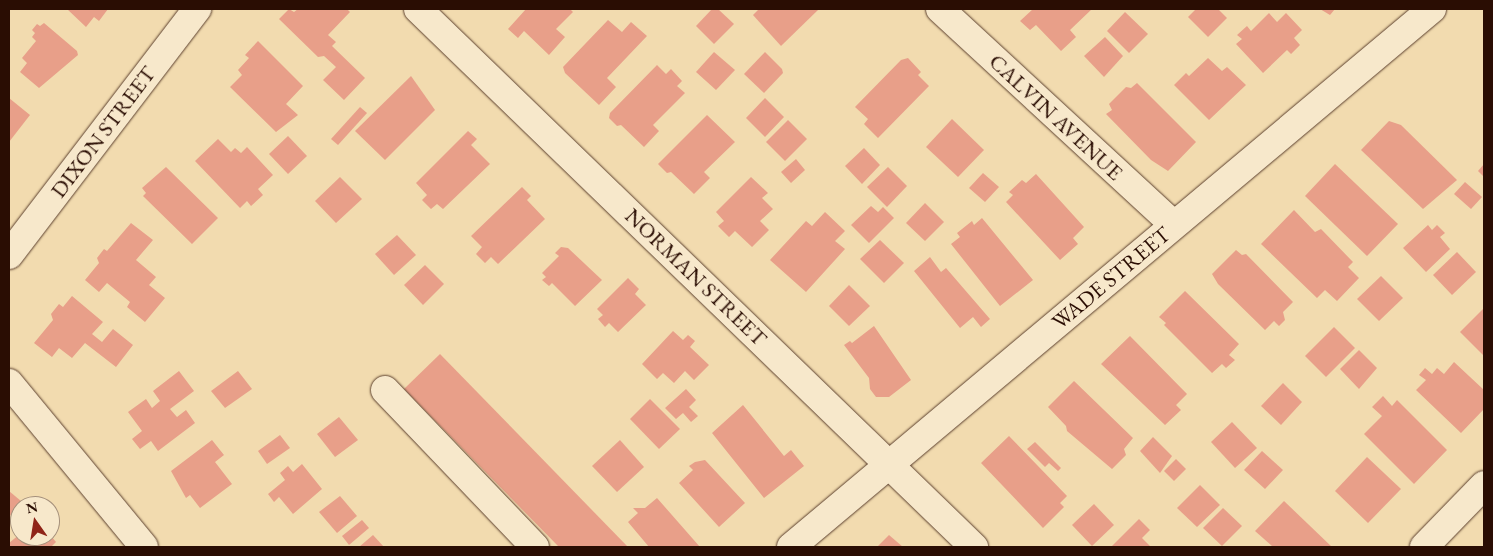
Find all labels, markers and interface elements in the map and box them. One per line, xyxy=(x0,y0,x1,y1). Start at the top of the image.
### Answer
street label: CALVIN AVENUE xyxy=(984,48,1128,186)
street label: DIXON STREET xyxy=(45,61,161,203)
street label: NORMAN STREET xyxy=(620,203,772,351)
street label: WADE STREET xyxy=(1047,221,1175,335)
north arrow xyxy=(10,496,60,546)
text: N xyxy=(24,497,39,517)

